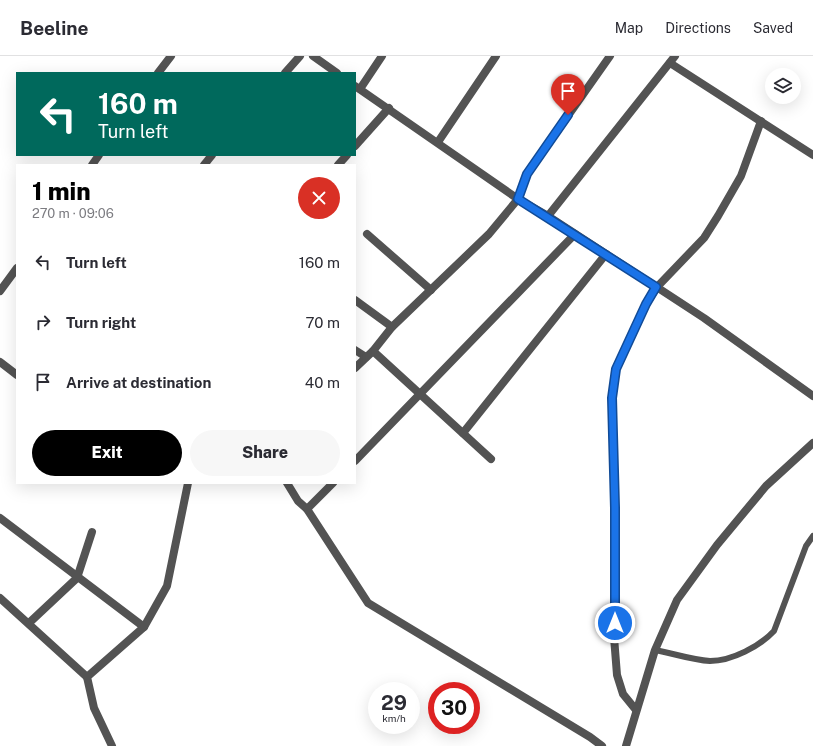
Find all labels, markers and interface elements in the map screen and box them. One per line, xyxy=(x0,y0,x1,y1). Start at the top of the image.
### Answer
text: Beeline xyxy=(20,17,89,39)
text: Map xyxy=(615,20,643,36)
text: Directions xyxy=(665,20,731,36)
text: Saved xyxy=(753,20,793,36)
map controls xyxy=(765,68,801,104)
button: layers xyxy=(765,68,801,104)
pin xyxy=(551,74,585,115)
icon: arrive xyxy=(557,80,579,102)
text: 160 m xyxy=(98,87,178,120)
icon: left xyxy=(32,88,84,140)
text: Turn left xyxy=(98,121,168,142)
text: 1 min xyxy=(32,177,91,205)
button: close xyxy=(298,177,340,219)
text: 270 m · 09:06 xyxy=(32,206,114,221)
icon: left xyxy=(32,251,54,273)
text: Turn left xyxy=(66,254,127,271)
text: 160 m xyxy=(299,254,340,271)
icon: right xyxy=(32,311,54,333)
text: Turn right xyxy=(66,314,136,331)
text: 70 m xyxy=(305,314,340,331)
icon: arrive xyxy=(32,371,54,393)
text: Arrive at destination xyxy=(66,374,211,391)
text: 40 m xyxy=(305,374,340,391)
button: Exit xyxy=(32,430,182,476)
button: Share xyxy=(190,430,340,476)
position arrow xyxy=(594,602,636,644)
speed limit sign: 30 xyxy=(428,682,480,734)
text: 29 xyxy=(381,691,407,715)
text: km/h xyxy=(382,712,406,724)

